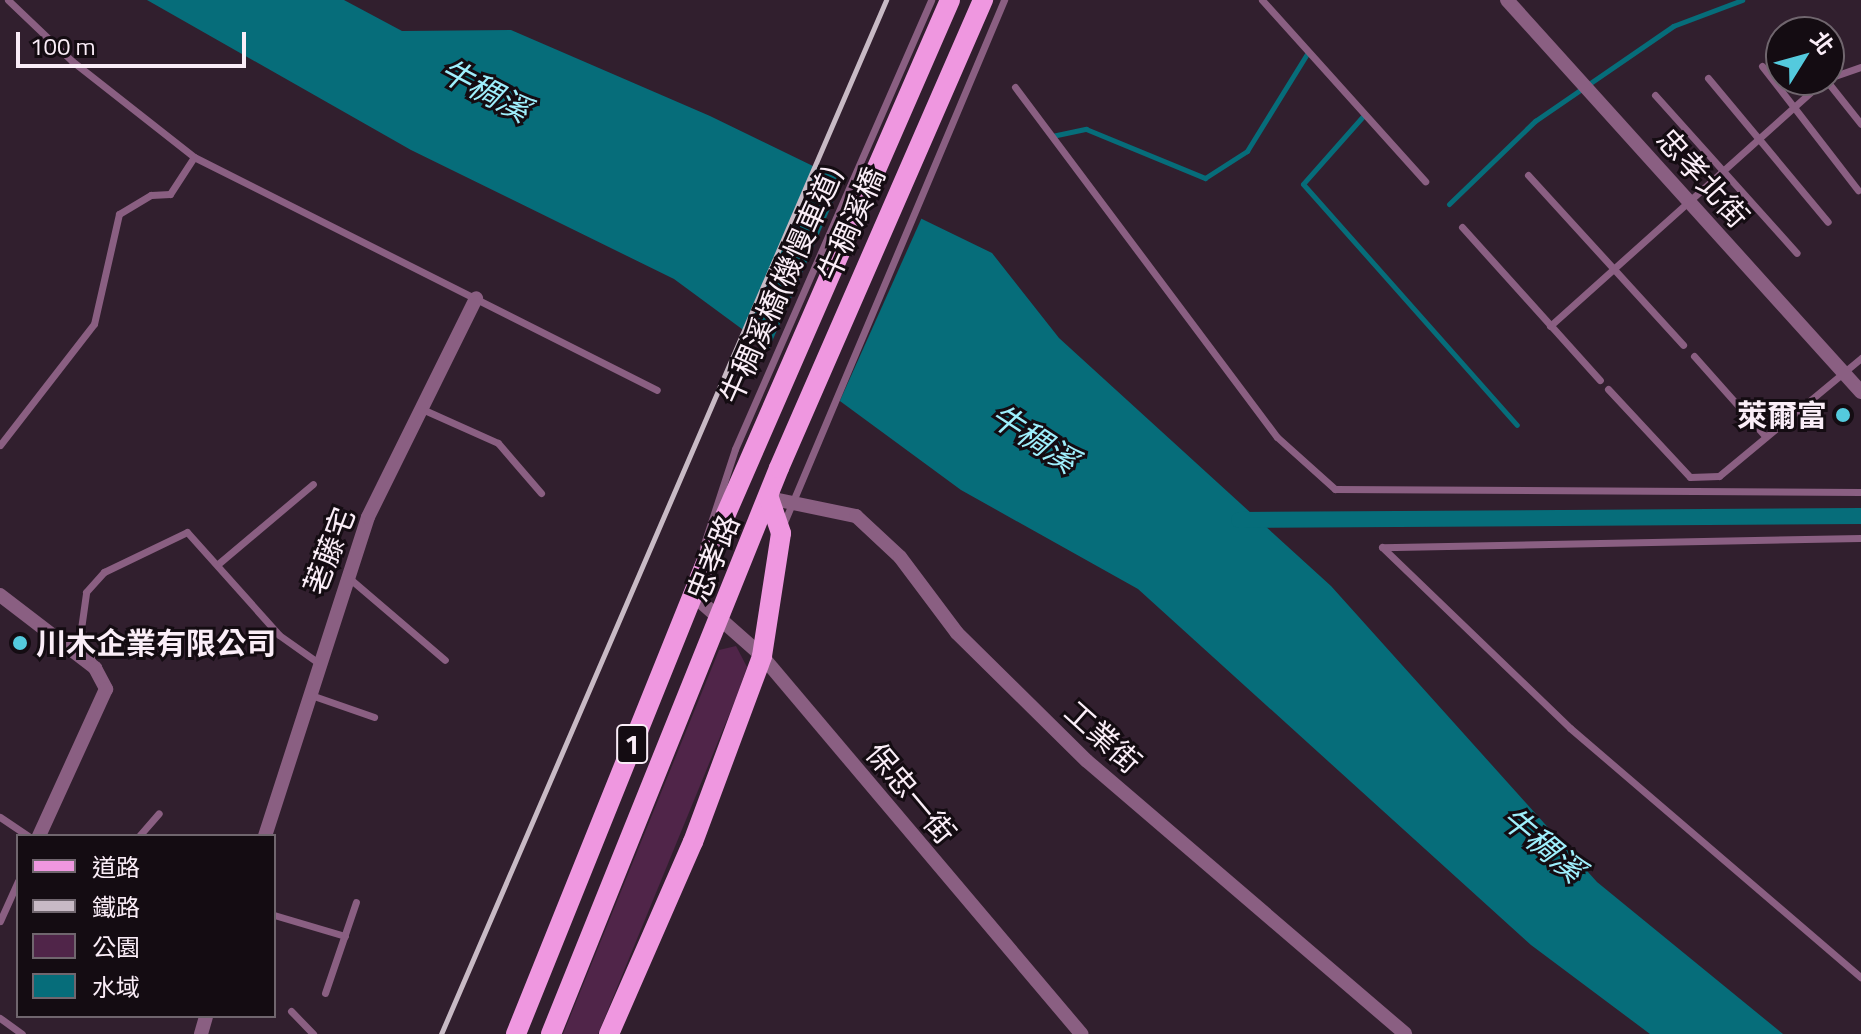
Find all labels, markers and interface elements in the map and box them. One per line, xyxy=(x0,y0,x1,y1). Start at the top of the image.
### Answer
scale bar xyxy=(20,16,250,66)
north arrow xyxy=(1765,16,1845,96)
text: 北 xyxy=(1802,24,1843,62)
text: 100 m xyxy=(30,28,96,64)
water label: 牛稠溪 xyxy=(434,51,536,129)
street label: 忠孝北街 xyxy=(1649,121,1757,235)
street label: 牛稠溪橋(機慢車道) xyxy=(713,161,849,409)
street label: 牛稠溪橋 xyxy=(810,162,892,286)
water label: 牛稠溪 xyxy=(983,396,1085,480)
place label: 萊爾富 xyxy=(1737,397,1827,433)
marker: 萊爾富 xyxy=(1834,406,1852,424)
street label: 荖藤宅 xyxy=(296,503,362,599)
street label: 忠孝路 xyxy=(679,510,747,606)
place label: 川木企業有限公司 xyxy=(36,625,276,661)
marker: 川木企業有限公司 xyxy=(11,634,29,652)
street label: 工業街 xyxy=(1058,694,1148,780)
road number: 1 xyxy=(616,720,648,768)
street label: 保忠一街 xyxy=(859,735,963,851)
water label: 牛稠溪 xyxy=(1494,798,1592,890)
legend xyxy=(16,834,276,1018)
text: 道路 xyxy=(92,849,140,885)
text: 鐵路 xyxy=(92,889,140,925)
text: 公園 xyxy=(92,929,140,965)
text: 水域 xyxy=(92,969,140,1005)

